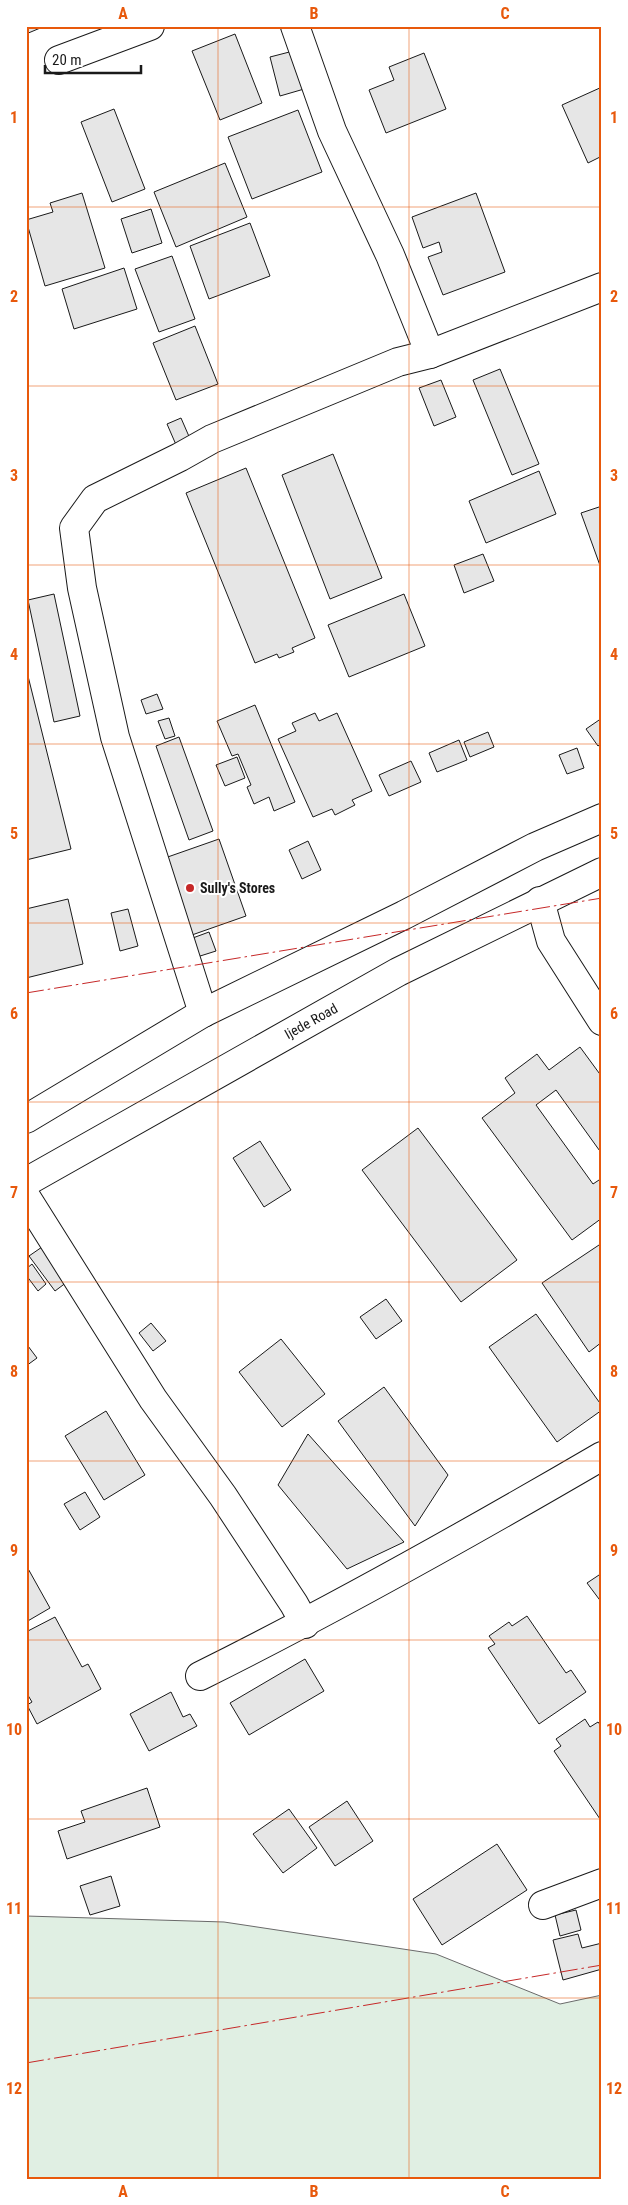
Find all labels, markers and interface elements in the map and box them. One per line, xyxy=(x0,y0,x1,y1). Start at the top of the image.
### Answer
text: A xyxy=(118,4,128,23)
text: B xyxy=(310,4,319,23)
text: C xyxy=(500,4,510,23)
scale bar xyxy=(45,42,141,74)
text: 20 m xyxy=(52,51,82,69)
text: 1 xyxy=(10,108,18,127)
text: 1 xyxy=(610,108,618,127)
text: 2 xyxy=(10,287,18,306)
text: 2 xyxy=(610,287,618,306)
text: 3 xyxy=(10,466,18,485)
text: 3 xyxy=(610,466,618,485)
text: 4 xyxy=(10,645,18,664)
text: 4 xyxy=(610,645,618,664)
text: 5 xyxy=(10,824,18,843)
text: 5 xyxy=(610,824,618,843)
place label: Sully's Stores xyxy=(200,880,275,896)
marker: Sully's Stores xyxy=(184,882,196,894)
street label: Ijede Road xyxy=(282,1000,340,1042)
text: 6 xyxy=(10,1004,18,1023)
text: 6 xyxy=(610,1004,618,1023)
text: 7 xyxy=(10,1183,18,1202)
text: 7 xyxy=(610,1183,618,1202)
text: 8 xyxy=(10,1362,18,1381)
text: 8 xyxy=(610,1362,618,1381)
text: 9 xyxy=(10,1541,18,1560)
text: 9 xyxy=(610,1541,618,1560)
text: 10 xyxy=(6,1720,22,1739)
text: 10 xyxy=(606,1720,622,1739)
text: 11 xyxy=(6,1899,22,1918)
text: 11 xyxy=(606,1899,622,1918)
text: 12 xyxy=(6,2079,22,2098)
text: 12 xyxy=(606,2079,622,2098)
text: A xyxy=(118,2182,128,2201)
text: B xyxy=(310,2182,319,2201)
text: C xyxy=(500,2182,510,2201)

